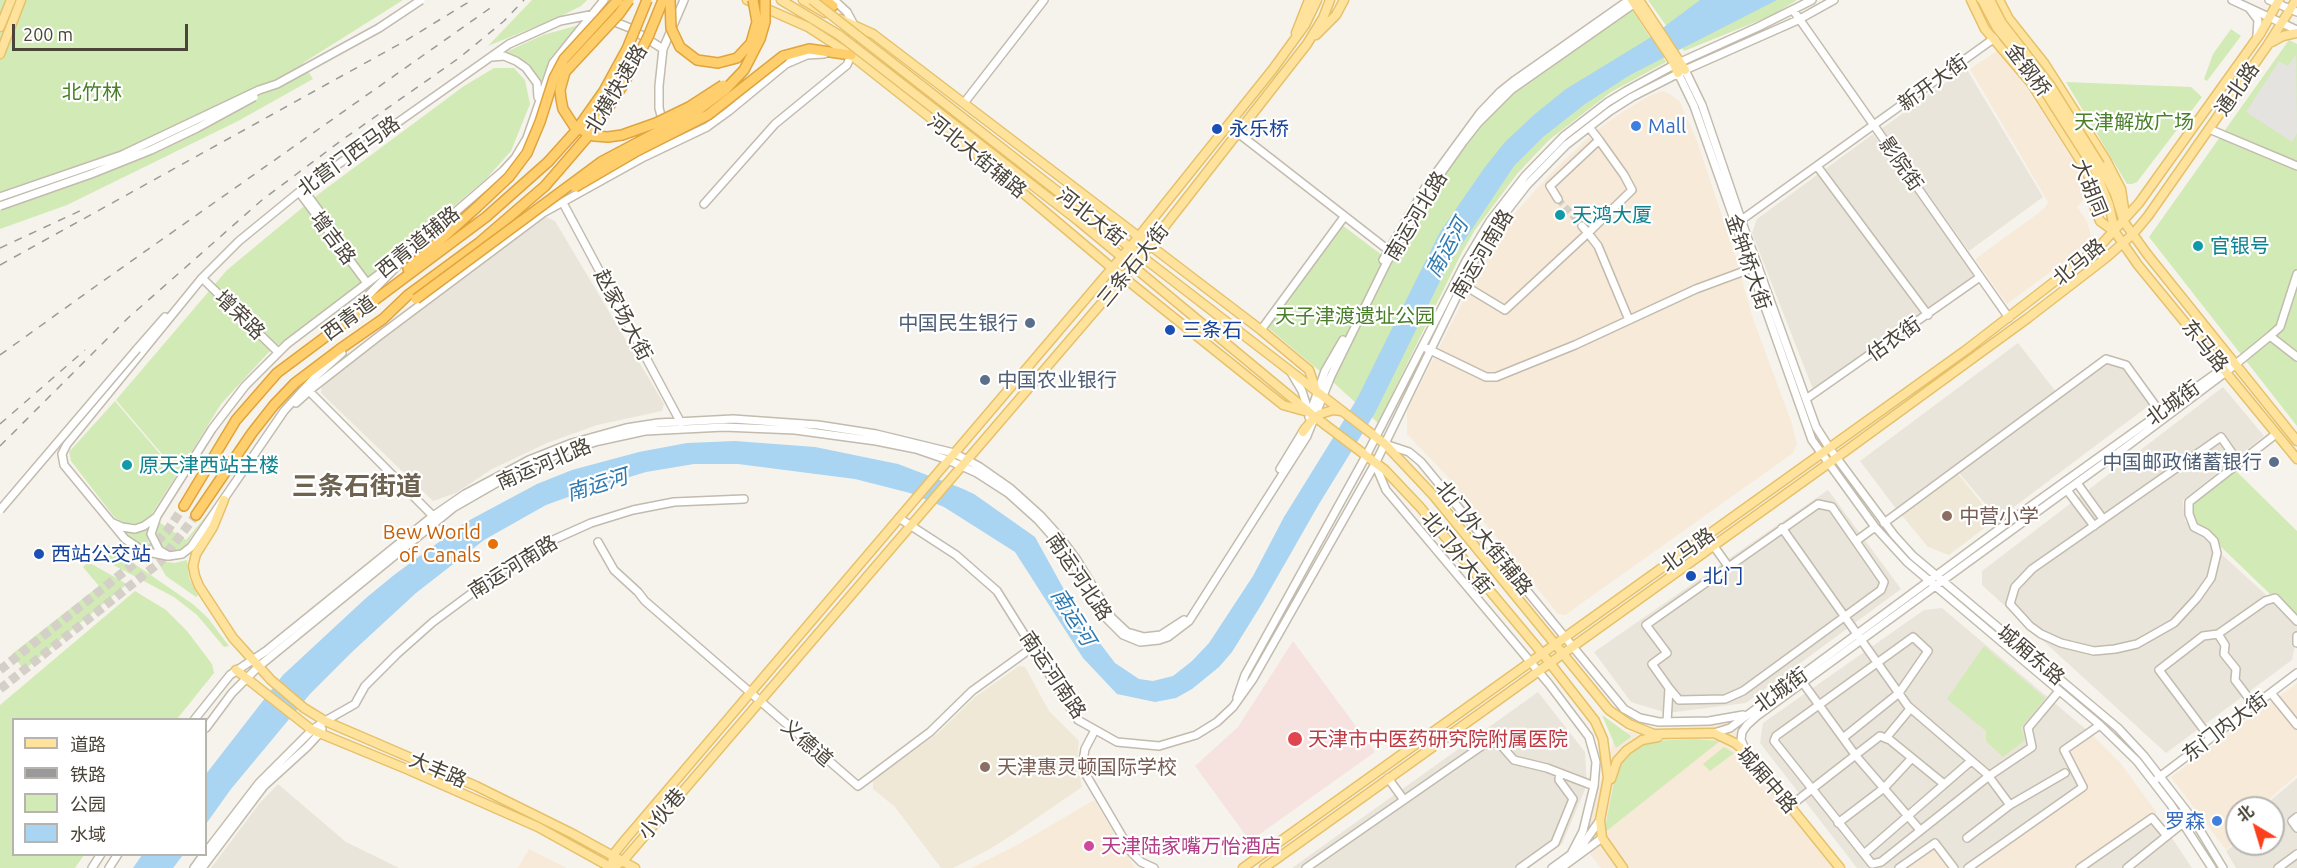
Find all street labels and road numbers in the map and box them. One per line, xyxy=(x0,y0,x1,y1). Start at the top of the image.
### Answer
street label: 金钢桥 xyxy=(2000,39,2056,101)
street label: 北横快速路 xyxy=(580,40,652,138)
street label: 新开大街 xyxy=(1894,50,1972,116)
street label: 通北路 xyxy=(2210,58,2264,120)
street label: 河北大街辅路 xyxy=(923,109,1031,203)
street label: 北营门西马路 xyxy=(293,111,405,201)
street label: 影院街 xyxy=(1874,133,1928,195)
street label: 大胡同 xyxy=(2068,156,2112,220)
street label: 南运河北路 xyxy=(1380,167,1452,265)
street label: 河北大街 xyxy=(1052,183,1130,251)
street label: 西青道辅路 xyxy=(372,201,464,283)
street label: 南运河南路 xyxy=(1446,205,1518,303)
street label: 增吉路 xyxy=(305,207,361,269)
street label: 金钟桥大街 xyxy=(1720,211,1776,313)
street label: 三条石大街 xyxy=(1092,219,1174,311)
street label: 北马路 xyxy=(2048,234,2110,290)
street label: 赵家场大街 xyxy=(589,265,657,365)
street label: 增荣路 xyxy=(210,286,270,344)
street label: 西青道 xyxy=(318,291,380,345)
street label: 估衣街 xyxy=(1863,312,1925,366)
street label: 东马路 xyxy=(2177,315,2233,377)
street label: 北城街 xyxy=(2142,376,2204,430)
street label: 南运河北路 xyxy=(493,433,595,495)
street label: 北门外大街辅路 xyxy=(1431,476,1537,600)
street label: 北门外大街 xyxy=(1416,507,1498,599)
street label: 北马路 xyxy=(1657,523,1719,577)
street label: 南运河北路 xyxy=(1041,529,1117,625)
street label: 南运河南路 xyxy=(464,530,562,604)
street label: 城厢东路 xyxy=(1993,620,2069,690)
street label: 南运河南路 xyxy=(1015,627,1091,723)
street label: 北城街 xyxy=(1750,663,1812,717)
street label: 东门内大街 xyxy=(2178,687,2272,767)
street label: 义德道 xyxy=(776,714,838,772)
street label: 城厢中路 xyxy=(1732,742,1802,818)
street label: 大丰路 xyxy=(406,747,470,793)
street label: 小伙巷 xyxy=(633,783,691,845)

